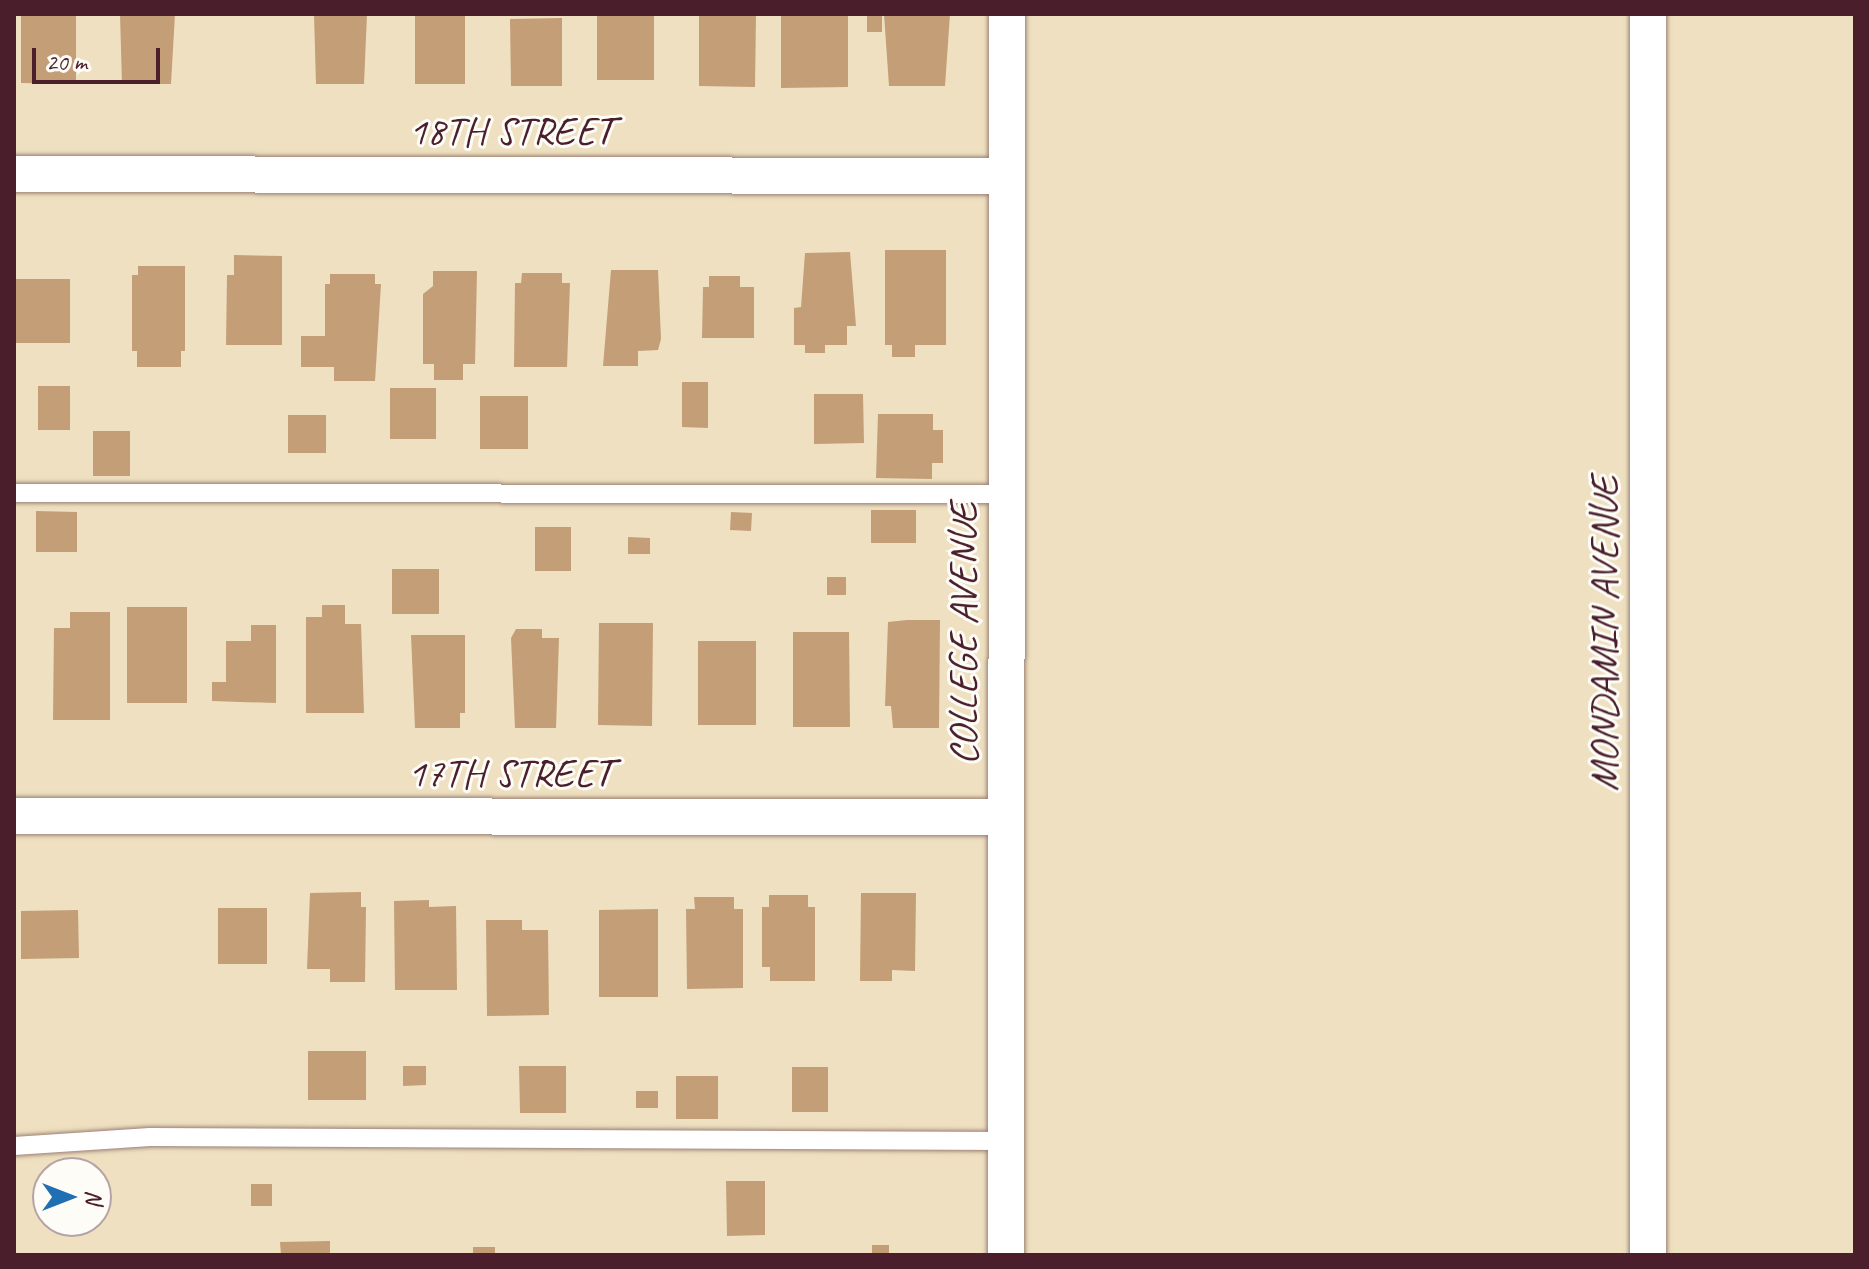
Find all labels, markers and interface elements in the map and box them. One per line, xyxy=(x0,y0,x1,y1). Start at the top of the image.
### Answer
scale bar xyxy=(36,32,164,82)
text: 20 m xyxy=(46,47,87,77)
street label: 18TH STREET xyxy=(409,107,613,155)
street label: MONDAMIN AVENUE xyxy=(1580,478,1628,790)
street label: COLLEGE AVENUE xyxy=(939,503,987,765)
street label: 17TH STREET xyxy=(408,749,612,797)
north arrow xyxy=(32,1157,112,1237)
text: N xyxy=(80,1190,108,1204)

